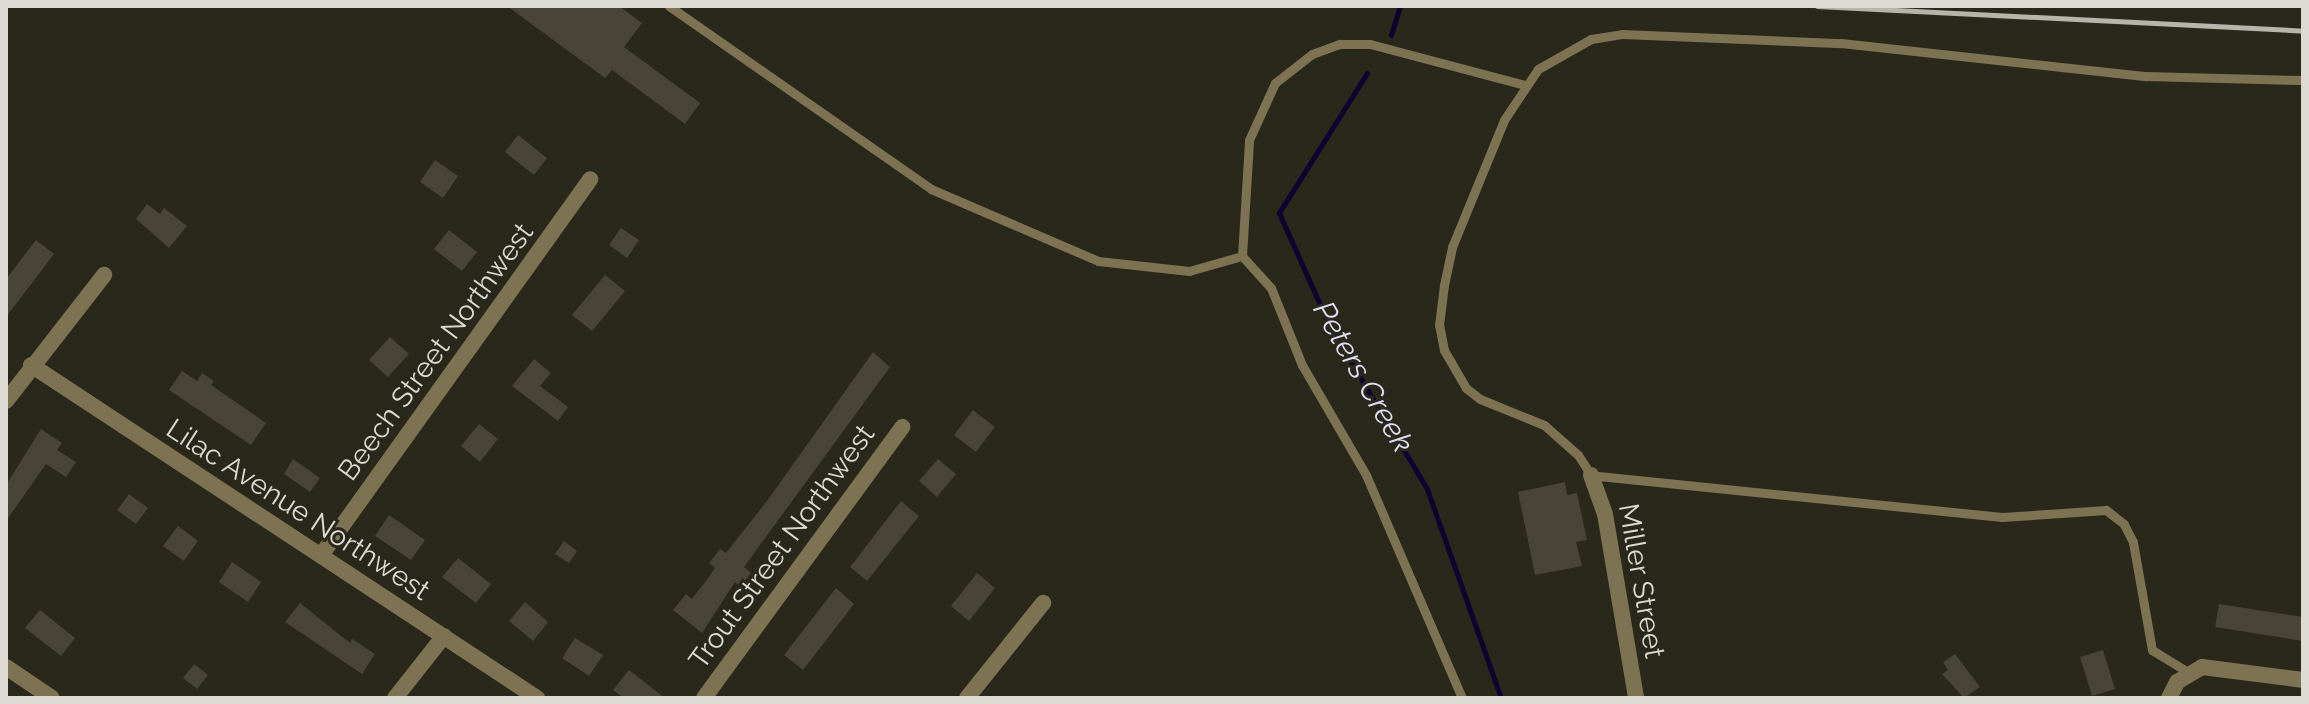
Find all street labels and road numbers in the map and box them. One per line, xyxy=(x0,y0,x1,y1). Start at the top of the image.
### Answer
street label: Beech Street Northwest xyxy=(331,217,541,487)
street label: Lilac Avenue Northwest xyxy=(160,412,436,608)
street label: Trout Street Northwest xyxy=(682,418,882,676)
street label: Miller Street xyxy=(1611,501,1671,661)

